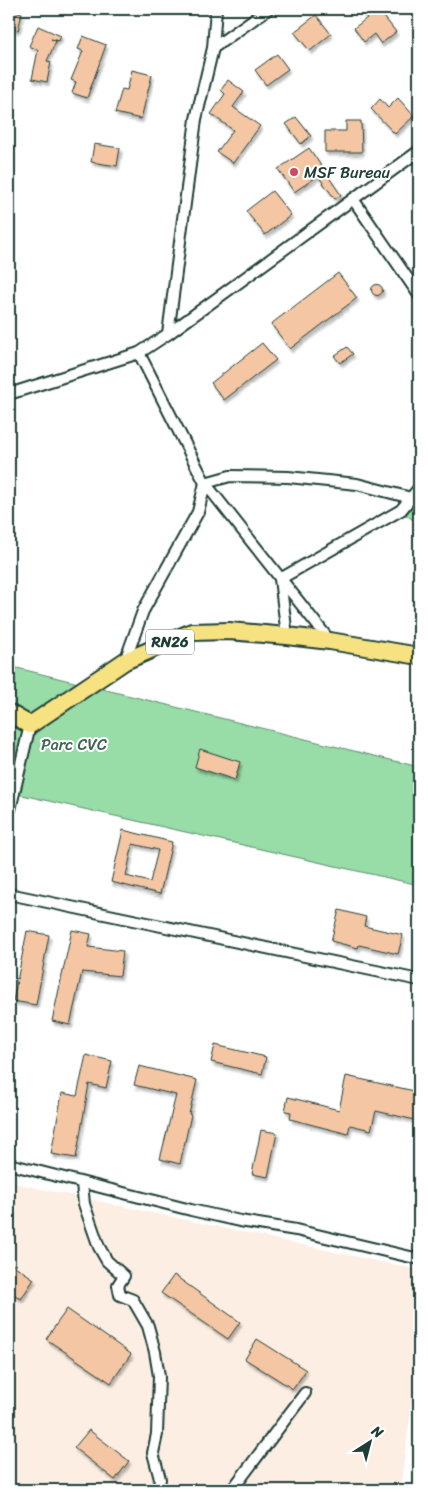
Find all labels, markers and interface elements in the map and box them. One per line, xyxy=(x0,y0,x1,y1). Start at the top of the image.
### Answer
place label: MSF Bureau xyxy=(304,158,390,187)
marker: MSF Bureau xyxy=(288,166,300,178)
road number: RN26 xyxy=(146,630,194,654)
park label: Parc CVC xyxy=(41,730,107,759)
north arrow xyxy=(346,1416,396,1466)
text: N xyxy=(365,1418,389,1445)

